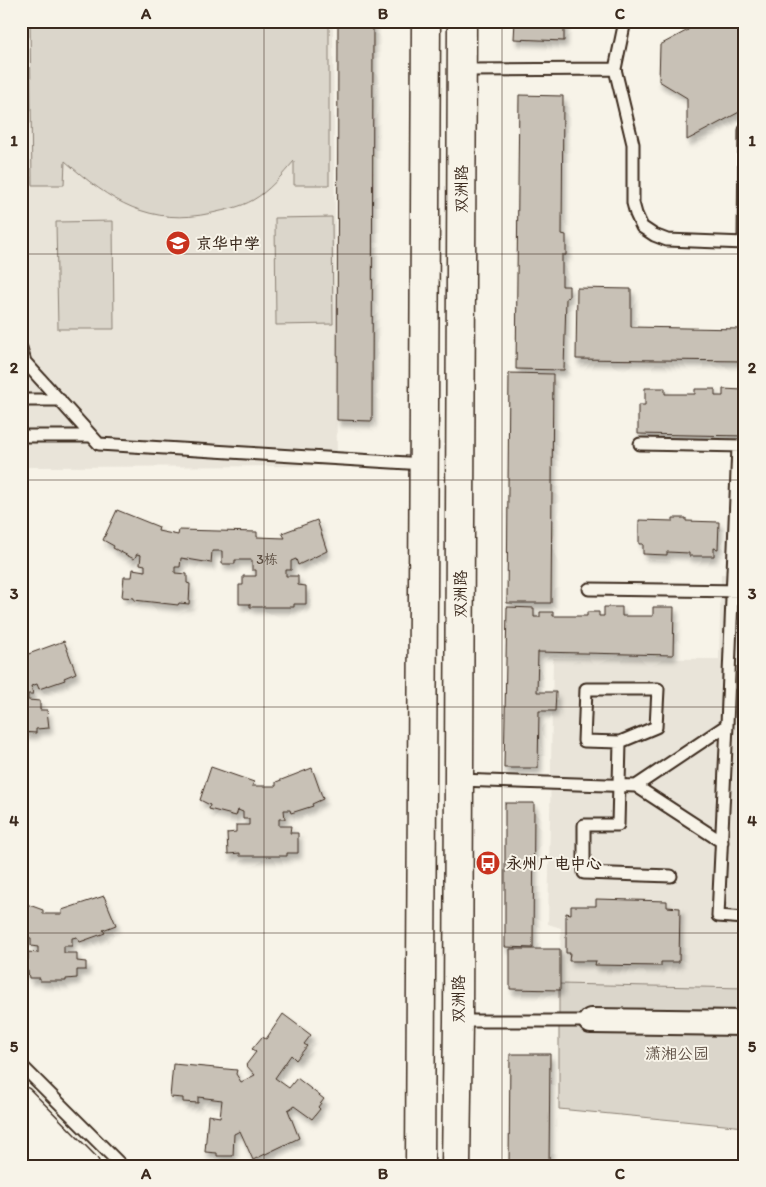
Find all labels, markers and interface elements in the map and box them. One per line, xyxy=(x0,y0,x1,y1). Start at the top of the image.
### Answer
text: A xyxy=(140,4,152,23)
text: B xyxy=(378,4,389,23)
text: C xyxy=(615,4,626,23)
text: 1 xyxy=(10,131,18,150)
text: 1 xyxy=(748,131,756,150)
street label: 双洲路 xyxy=(452,165,471,213)
school or university icon: 京华中学 xyxy=(165,230,191,256)
place label: 京华中学 xyxy=(196,234,260,253)
text: 2 xyxy=(10,358,19,377)
text: 2 xyxy=(748,358,757,377)
house number: 3栋 xyxy=(256,551,278,568)
street label: 双洲路 xyxy=(451,570,470,618)
text: 3 xyxy=(10,584,19,603)
text: 3 xyxy=(748,584,757,603)
text: 4 xyxy=(9,811,19,830)
text: 4 xyxy=(747,811,757,830)
bus stop icon: 永州广电中心 xyxy=(475,850,501,876)
place label: 永州广电中心 xyxy=(506,854,602,873)
street label: 双洲路 xyxy=(449,975,468,1023)
text: 5 xyxy=(10,1037,19,1056)
text: 5 xyxy=(748,1037,757,1056)
park label: 潇湘公园 xyxy=(645,1044,709,1063)
text: A xyxy=(140,1164,152,1183)
text: B xyxy=(378,1164,389,1183)
text: C xyxy=(615,1164,626,1183)

